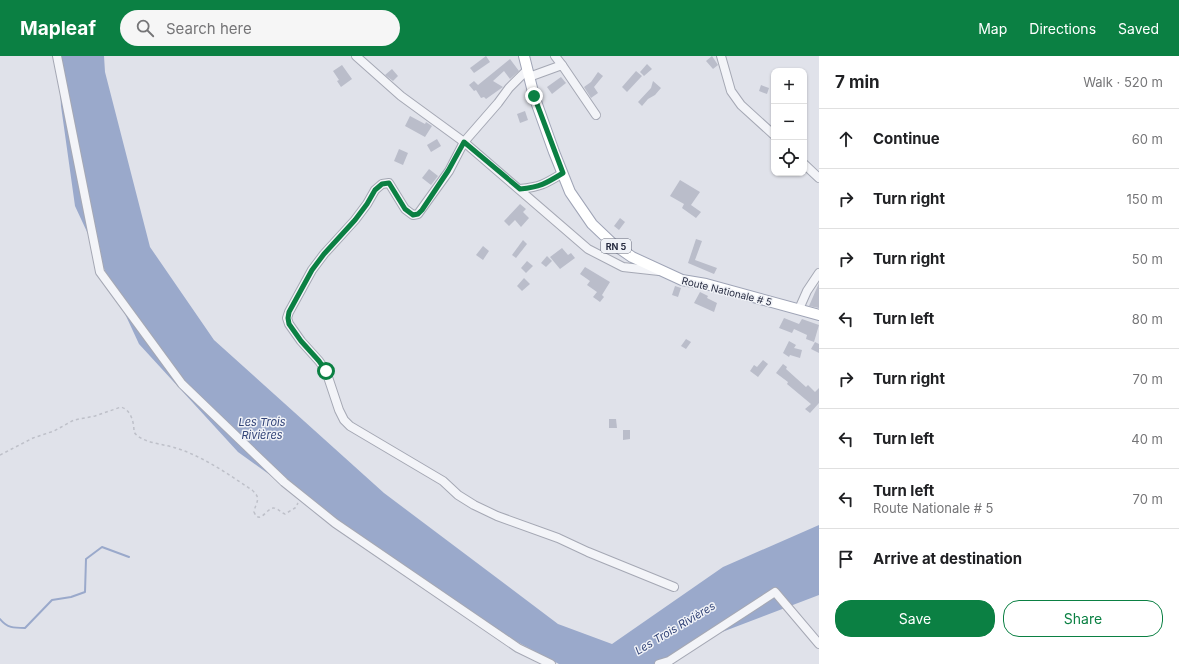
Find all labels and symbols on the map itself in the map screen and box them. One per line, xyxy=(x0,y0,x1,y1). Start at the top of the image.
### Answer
route end xyxy=(525,87,543,105)
road number: RN 5 xyxy=(601,239,631,253)
street label: Route Nationale # 5 xyxy=(681,274,773,308)
route start xyxy=(317,362,335,380)
water label: Les Trois Rivières xyxy=(239,415,286,442)
water label: Les Trois Rivières xyxy=(632,598,718,657)

